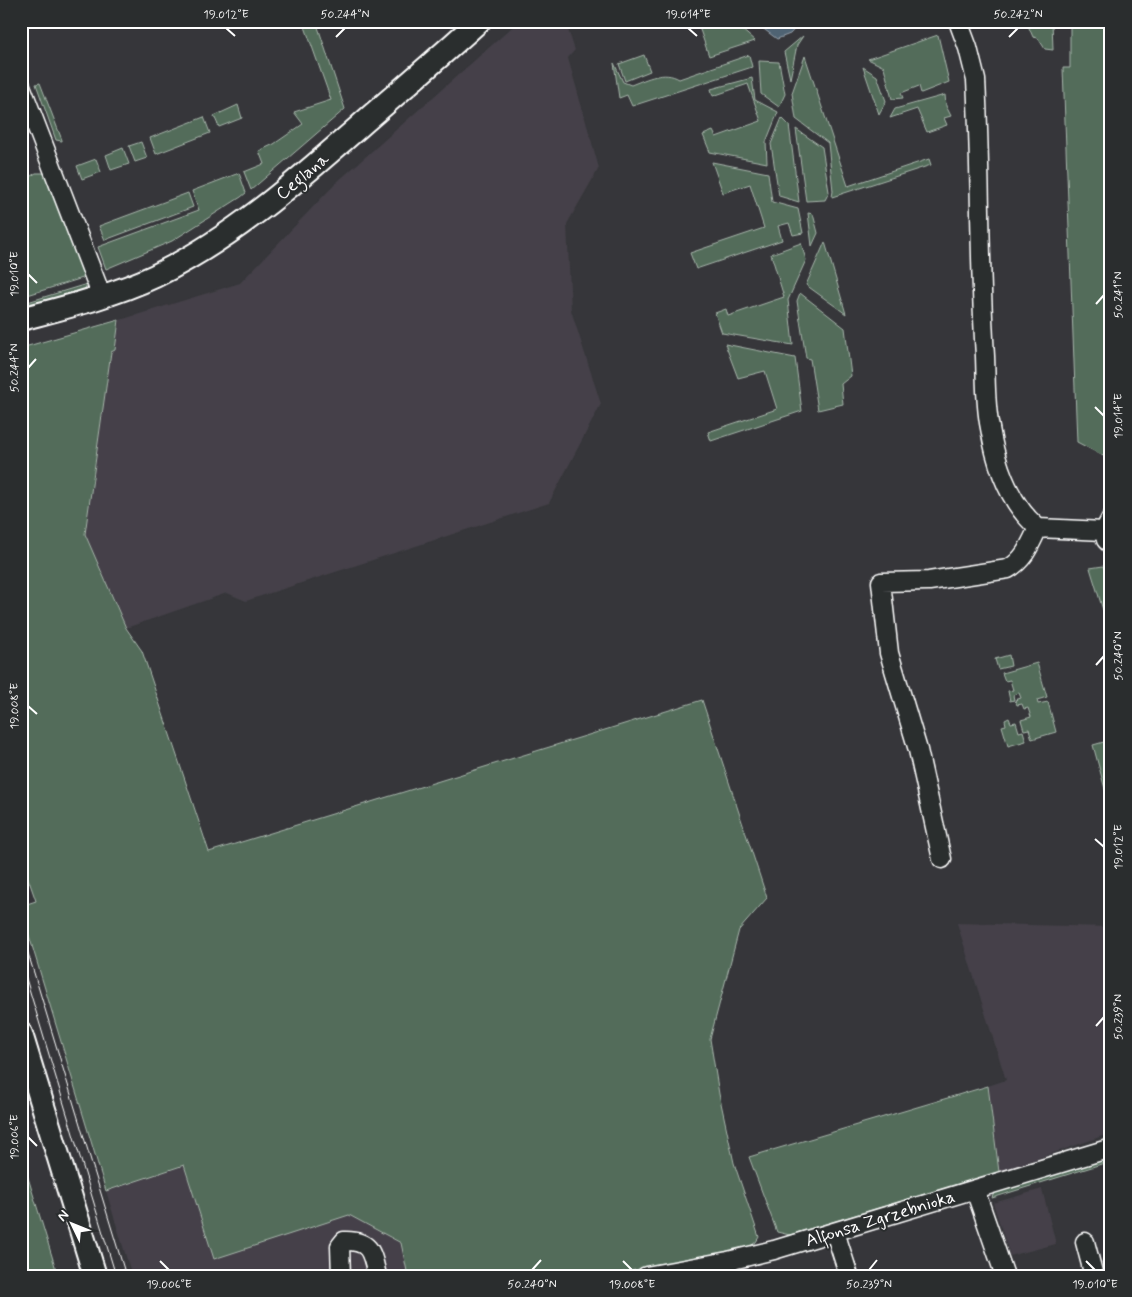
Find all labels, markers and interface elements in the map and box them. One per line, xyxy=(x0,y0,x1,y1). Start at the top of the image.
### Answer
text: 19.012°E xyxy=(203,7,249,23)
text: 50.244°N xyxy=(320,7,370,23)
text: 19.014°E xyxy=(665,7,711,23)
text: 50.242°N xyxy=(993,7,1043,23)
street label: Ceglana xyxy=(271,147,336,207)
text: 19.010°E xyxy=(7,251,23,297)
text: 50.241°N xyxy=(1111,272,1127,318)
text: 50.244°N xyxy=(7,343,23,393)
text: 19.014°E xyxy=(1111,393,1127,439)
text: 50.240°N xyxy=(1111,631,1127,681)
text: 19.008°E xyxy=(7,683,23,729)
text: 19.012°E xyxy=(1111,824,1127,870)
text: 50.239°N xyxy=(1111,994,1127,1040)
text: 19.006°E xyxy=(7,1114,23,1160)
street label: Alfonsa Zgrzebnioka xyxy=(802,1185,959,1255)
north arrow xyxy=(48,1200,98,1250)
text: N xyxy=(53,1206,73,1225)
text: 19.006°E xyxy=(146,1277,192,1293)
text: 50.240°N xyxy=(507,1277,557,1293)
text: 19.008°E xyxy=(609,1277,655,1293)
text: 50.239°N xyxy=(846,1277,892,1293)
text: 19.010°E xyxy=(1072,1277,1118,1293)

